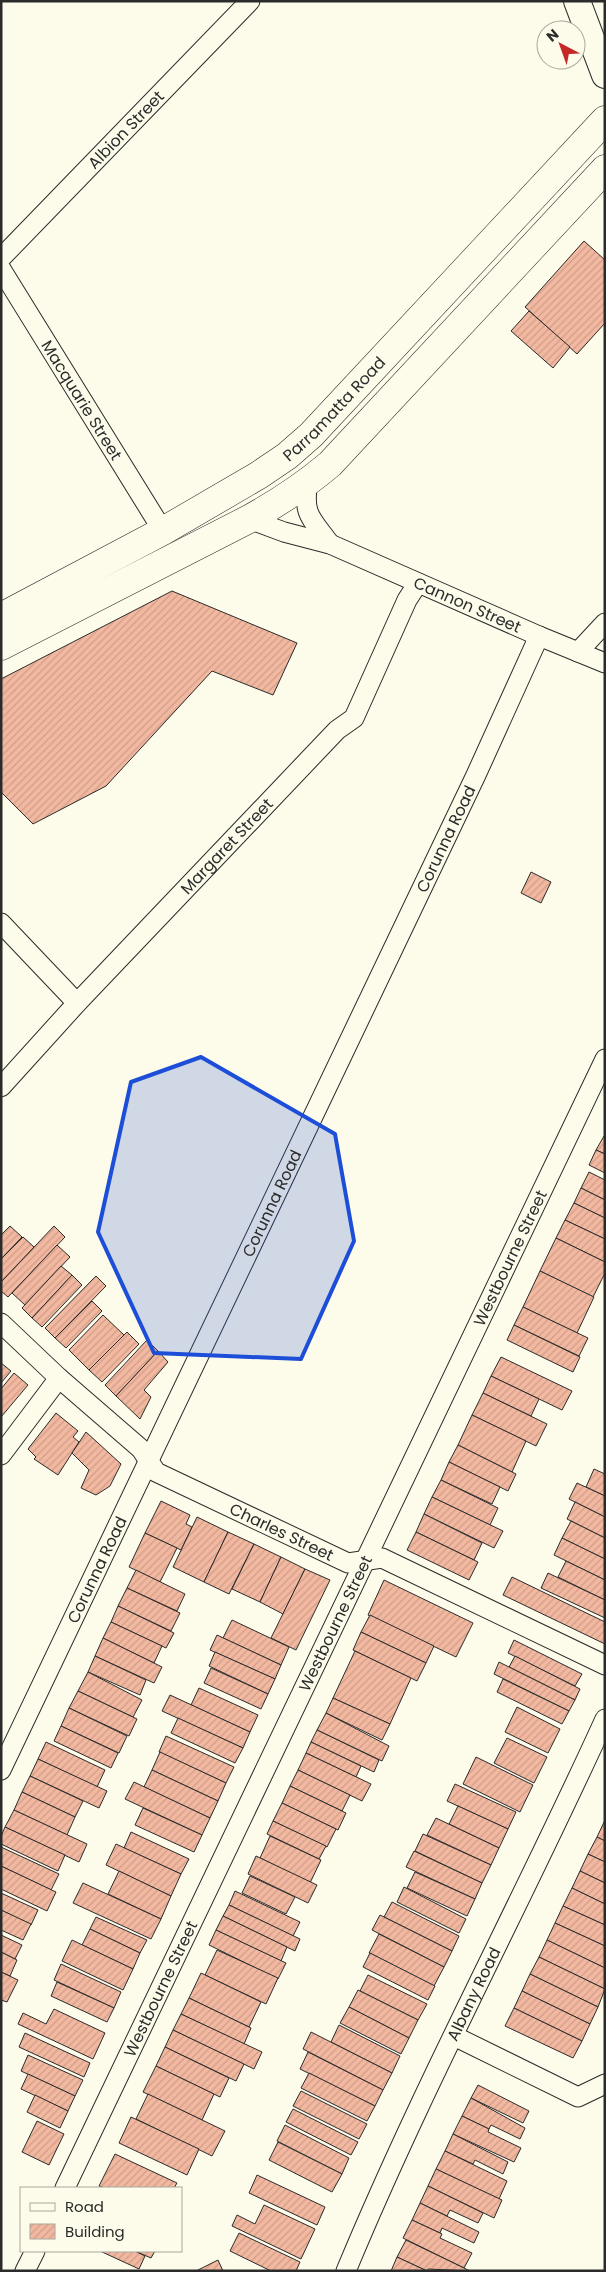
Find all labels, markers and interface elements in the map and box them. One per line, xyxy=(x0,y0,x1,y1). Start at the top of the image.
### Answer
north arrow xyxy=(536,20,586,70)
text: N xyxy=(542,24,563,46)
street label: Albion Street xyxy=(82,85,169,174)
street label: Macquarie Street xyxy=(36,336,128,465)
street label: Parramatta Road xyxy=(278,351,391,467)
street label: Cannon Street xyxy=(410,571,525,639)
street label: Corunna Road xyxy=(411,782,481,896)
street label: Margaret Street xyxy=(175,793,278,900)
street label: Corunna Road xyxy=(237,1146,307,1261)
street label: Westbourne Street xyxy=(468,1186,553,1330)
street label: Charles Street xyxy=(226,1498,338,1567)
street label: Corunna Road xyxy=(62,1513,132,1627)
street label: Westbourne Street xyxy=(293,1551,378,1695)
street label: Westbourne Street xyxy=(118,1917,203,2061)
street label: Albany Road xyxy=(441,1943,506,2045)
legend xyxy=(20,2187,182,2252)
text: Road xyxy=(65,2196,104,2217)
text: Building xyxy=(65,2221,125,2242)

